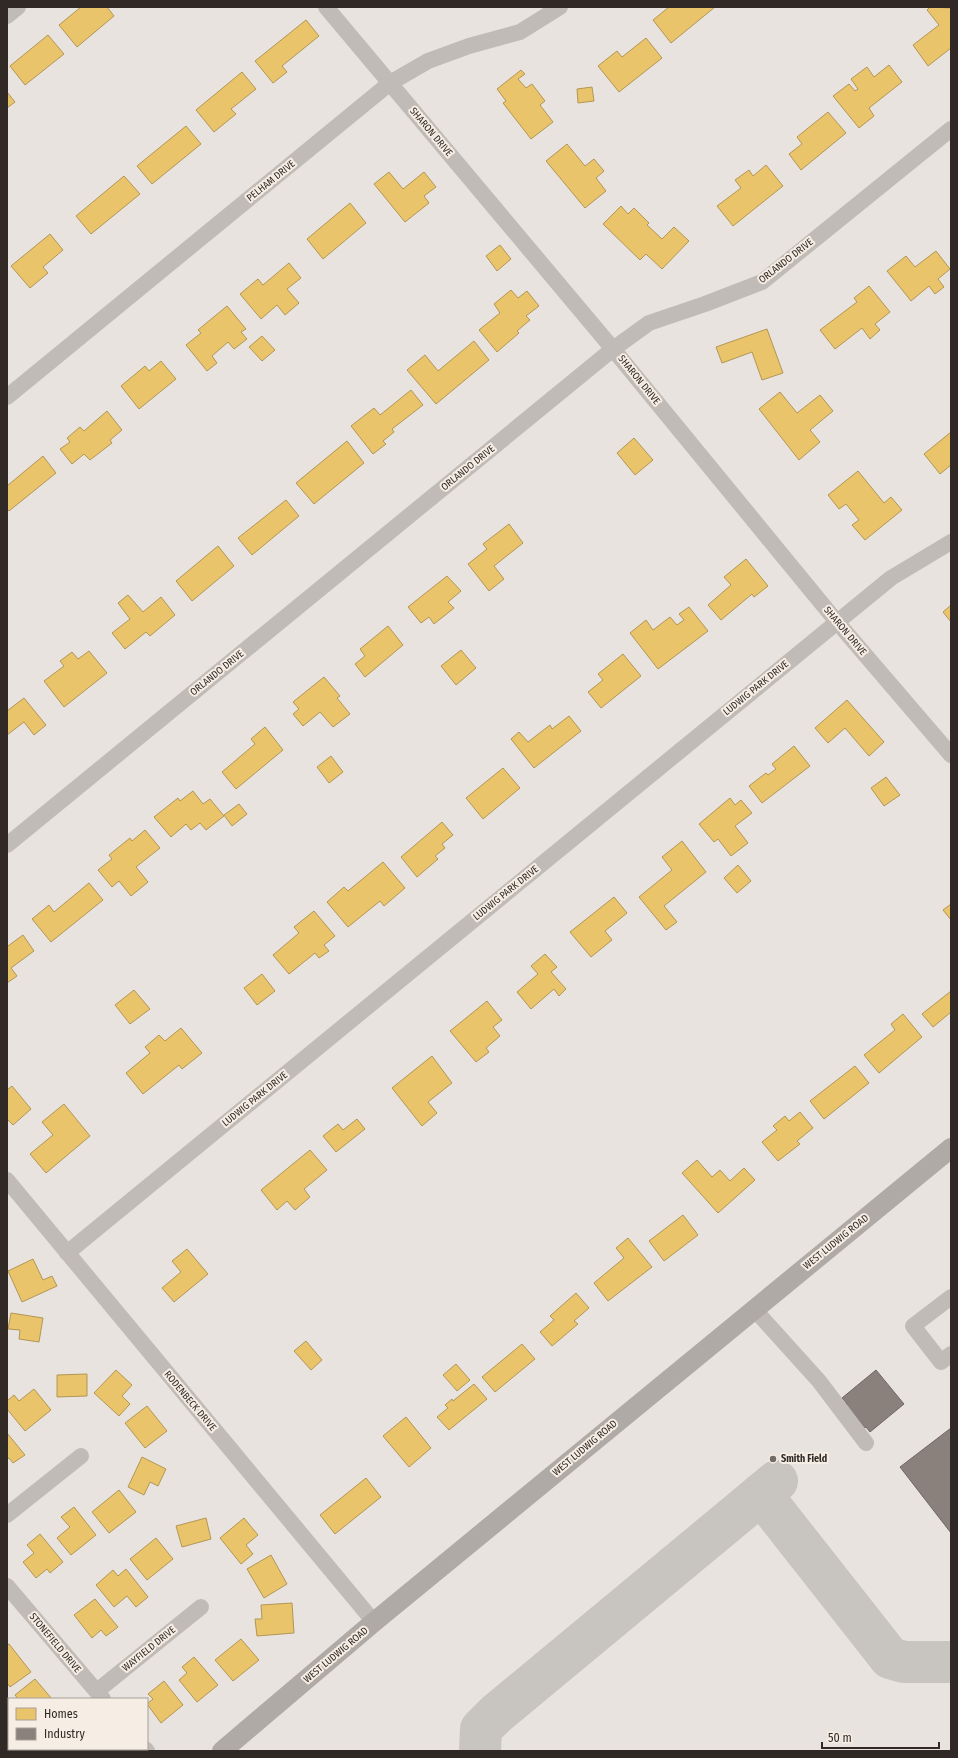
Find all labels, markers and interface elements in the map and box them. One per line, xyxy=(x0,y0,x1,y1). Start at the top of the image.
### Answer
street label: SHARON DRIVE xyxy=(407,105,455,159)
street label: PELHAM DRIVE xyxy=(244,158,298,204)
street label: ORLANDO DRIVE xyxy=(756,236,816,286)
street label: SHARON DRIVE xyxy=(615,353,663,407)
street label: ORLANDO DRIVE xyxy=(439,443,498,493)
street label: SHARON DRIVE xyxy=(821,604,869,658)
street label: ORLANDO DRIVE xyxy=(188,648,247,698)
street label: LUDWIG PARK DRIVE xyxy=(721,658,791,718)
street label: LUDWIG PARK DRIVE xyxy=(471,863,541,923)
street label: LUDWIG PARK DRIVE xyxy=(220,1069,290,1129)
street label: WEST LUDWIG ROAD xyxy=(801,1212,871,1272)
street label: RODENBECK DRIVE xyxy=(161,1369,219,1434)
street label: WEST LUDWIG ROAD xyxy=(550,1417,620,1478)
place label: Smith Field xyxy=(781,1453,827,1465)
marker: Smith Field xyxy=(768,1454,778,1464)
street label: STONEFIELD DRIVE xyxy=(27,1611,84,1675)
street label: WAYFIELD DRIVE xyxy=(120,1624,178,1674)
street label: WEST LUDWIG ROAD xyxy=(301,1624,371,1685)
legend xyxy=(8,1698,148,1750)
text: Homes xyxy=(44,1707,78,1721)
scale bar xyxy=(822,1724,939,1750)
text: Industry xyxy=(44,1727,85,1741)
text: 50 m xyxy=(828,1731,852,1745)

